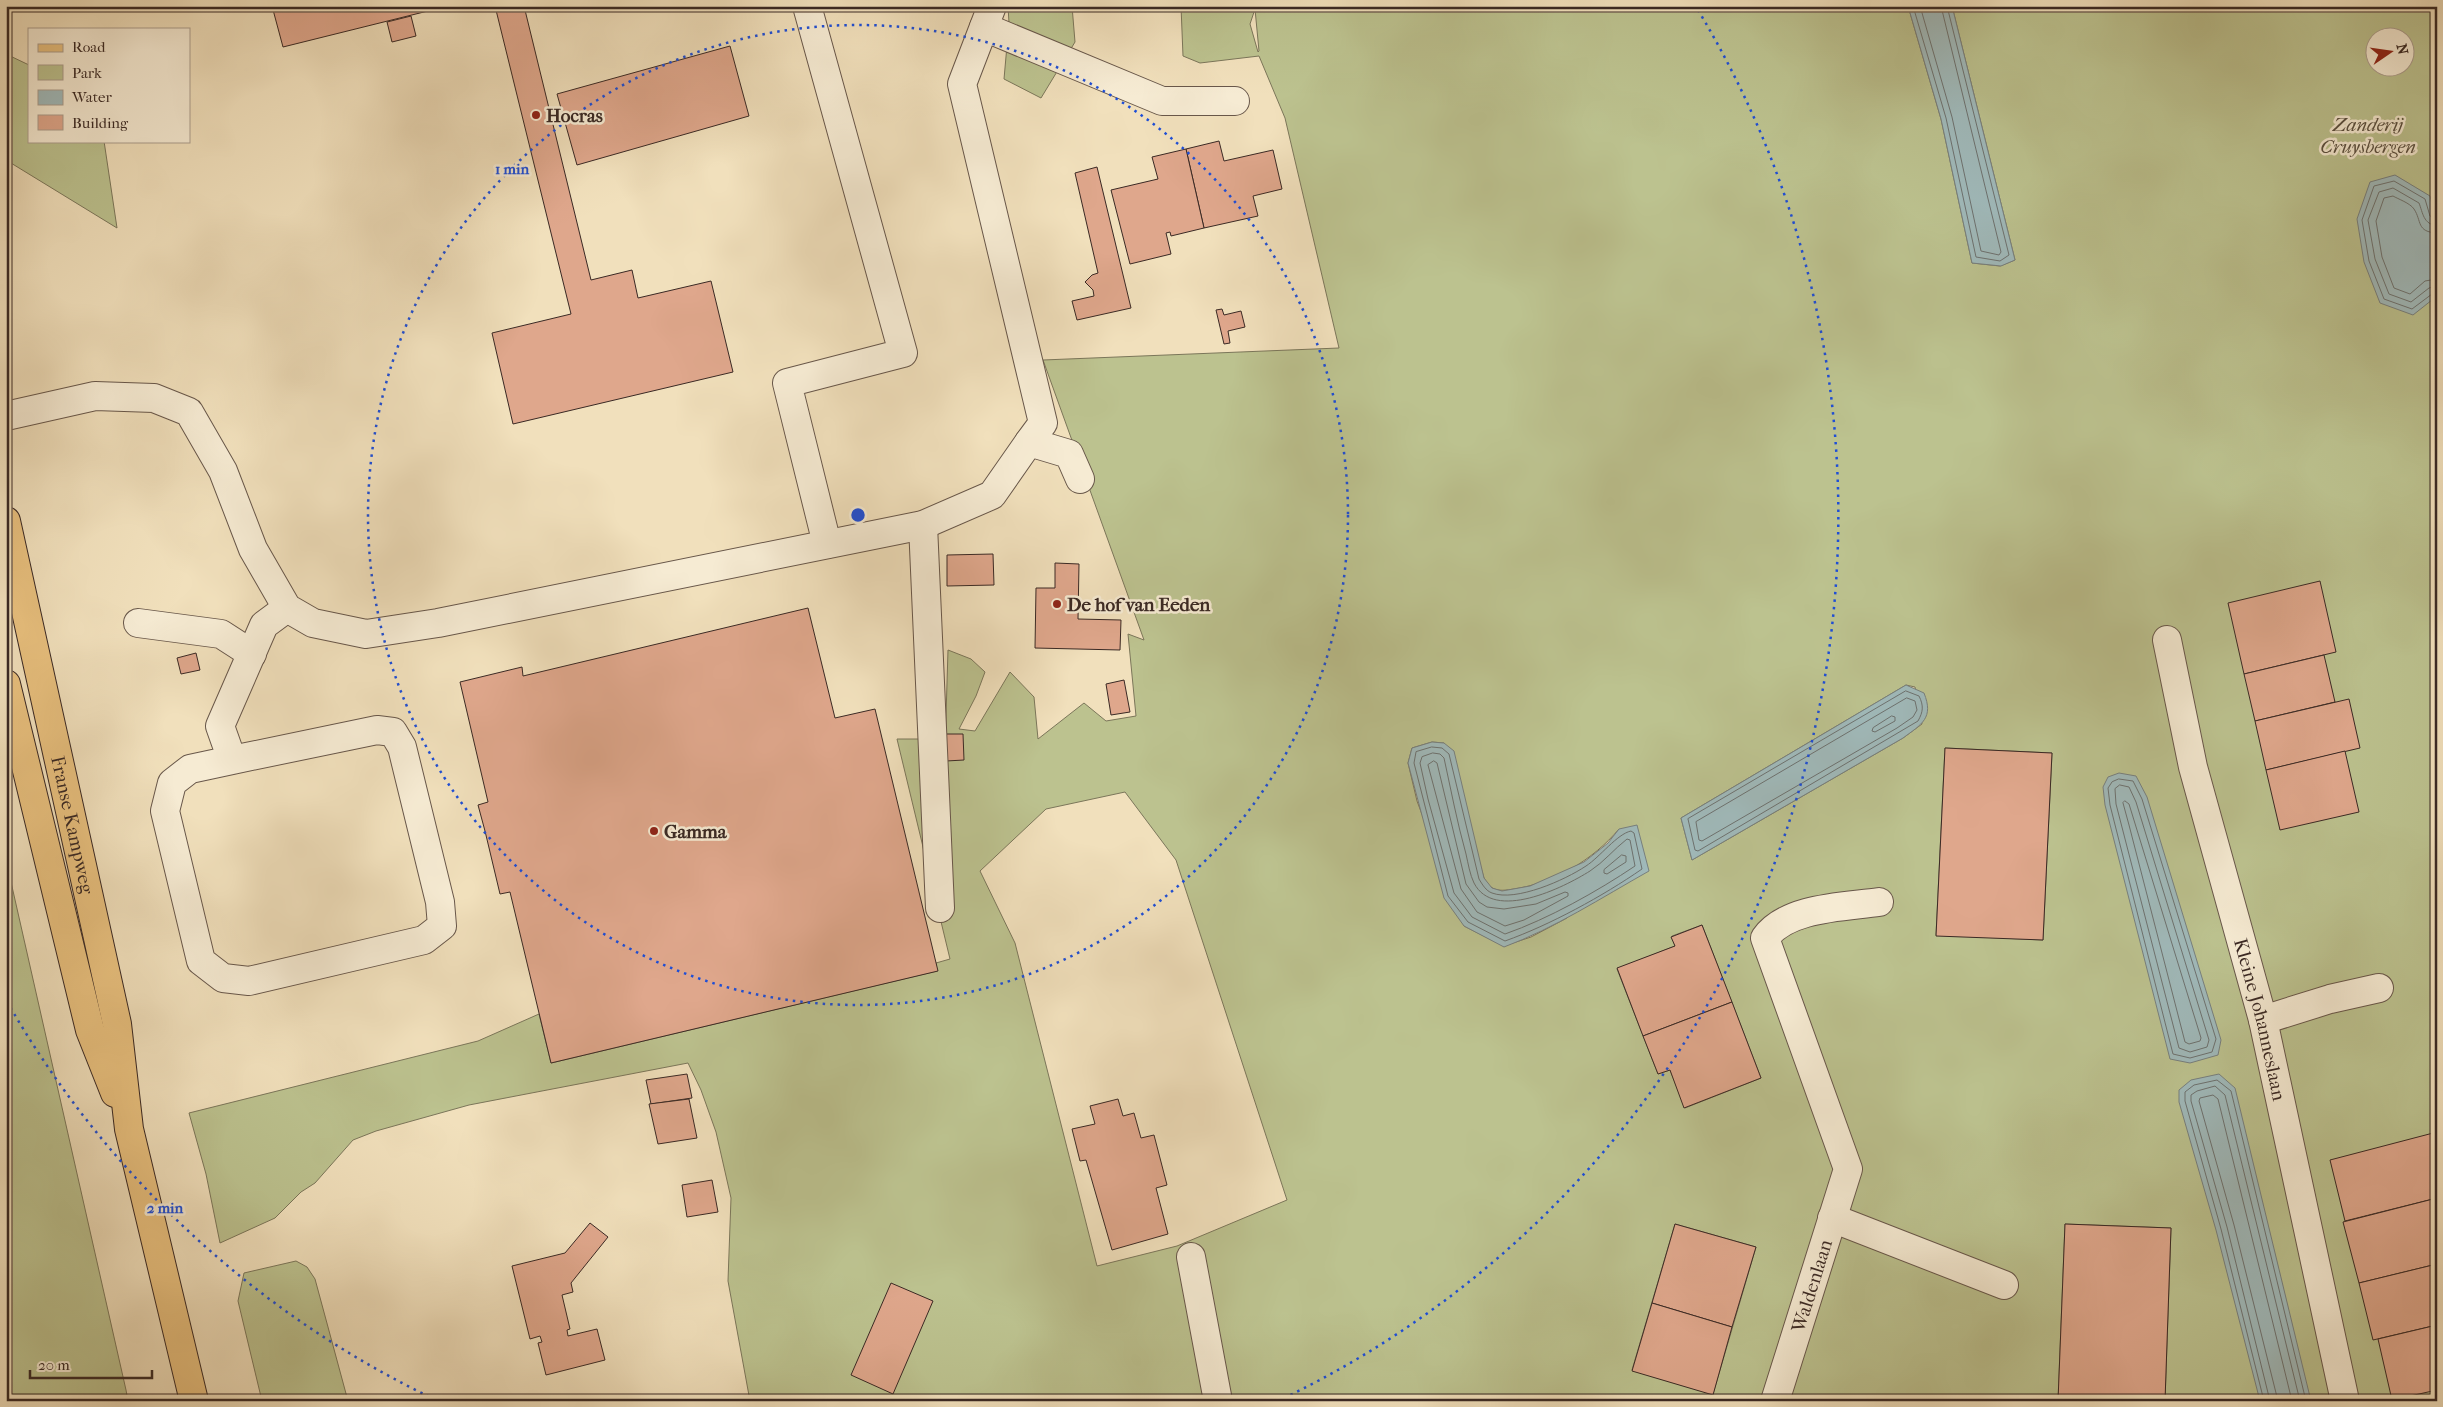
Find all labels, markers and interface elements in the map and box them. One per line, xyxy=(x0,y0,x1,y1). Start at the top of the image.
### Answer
legend xyxy=(28,28,190,142)
north arrow xyxy=(2366,28,2416,78)
text: Road xyxy=(72,38,106,56)
text: N xyxy=(2393,42,2412,57)
text: Park xyxy=(72,64,102,82)
text: Water xyxy=(71,88,112,106)
place label: Hocras xyxy=(546,105,603,127)
marker: Hocras xyxy=(530,109,542,121)
text: Building xyxy=(72,114,129,132)
park label: Zanderij Cruysbergen xyxy=(2320,114,2416,158)
text: 1 min xyxy=(495,160,529,178)
centre of rings xyxy=(849,506,867,524)
place label: De hof van Eeden xyxy=(1067,594,1211,616)
marker: De hof van Eeden xyxy=(1051,598,1063,610)
street label: Franse Kampweg xyxy=(46,754,98,897)
place label: Gamma xyxy=(664,821,728,843)
marker: Gamma xyxy=(648,825,660,837)
street label: Kleine Johanneslaan xyxy=(2229,936,2290,1103)
text: 2 min xyxy=(147,1199,184,1217)
street label: Waldenlaan xyxy=(1787,1237,1837,1336)
scale bar xyxy=(30,1347,152,1379)
text: 20 m xyxy=(38,1356,70,1374)

